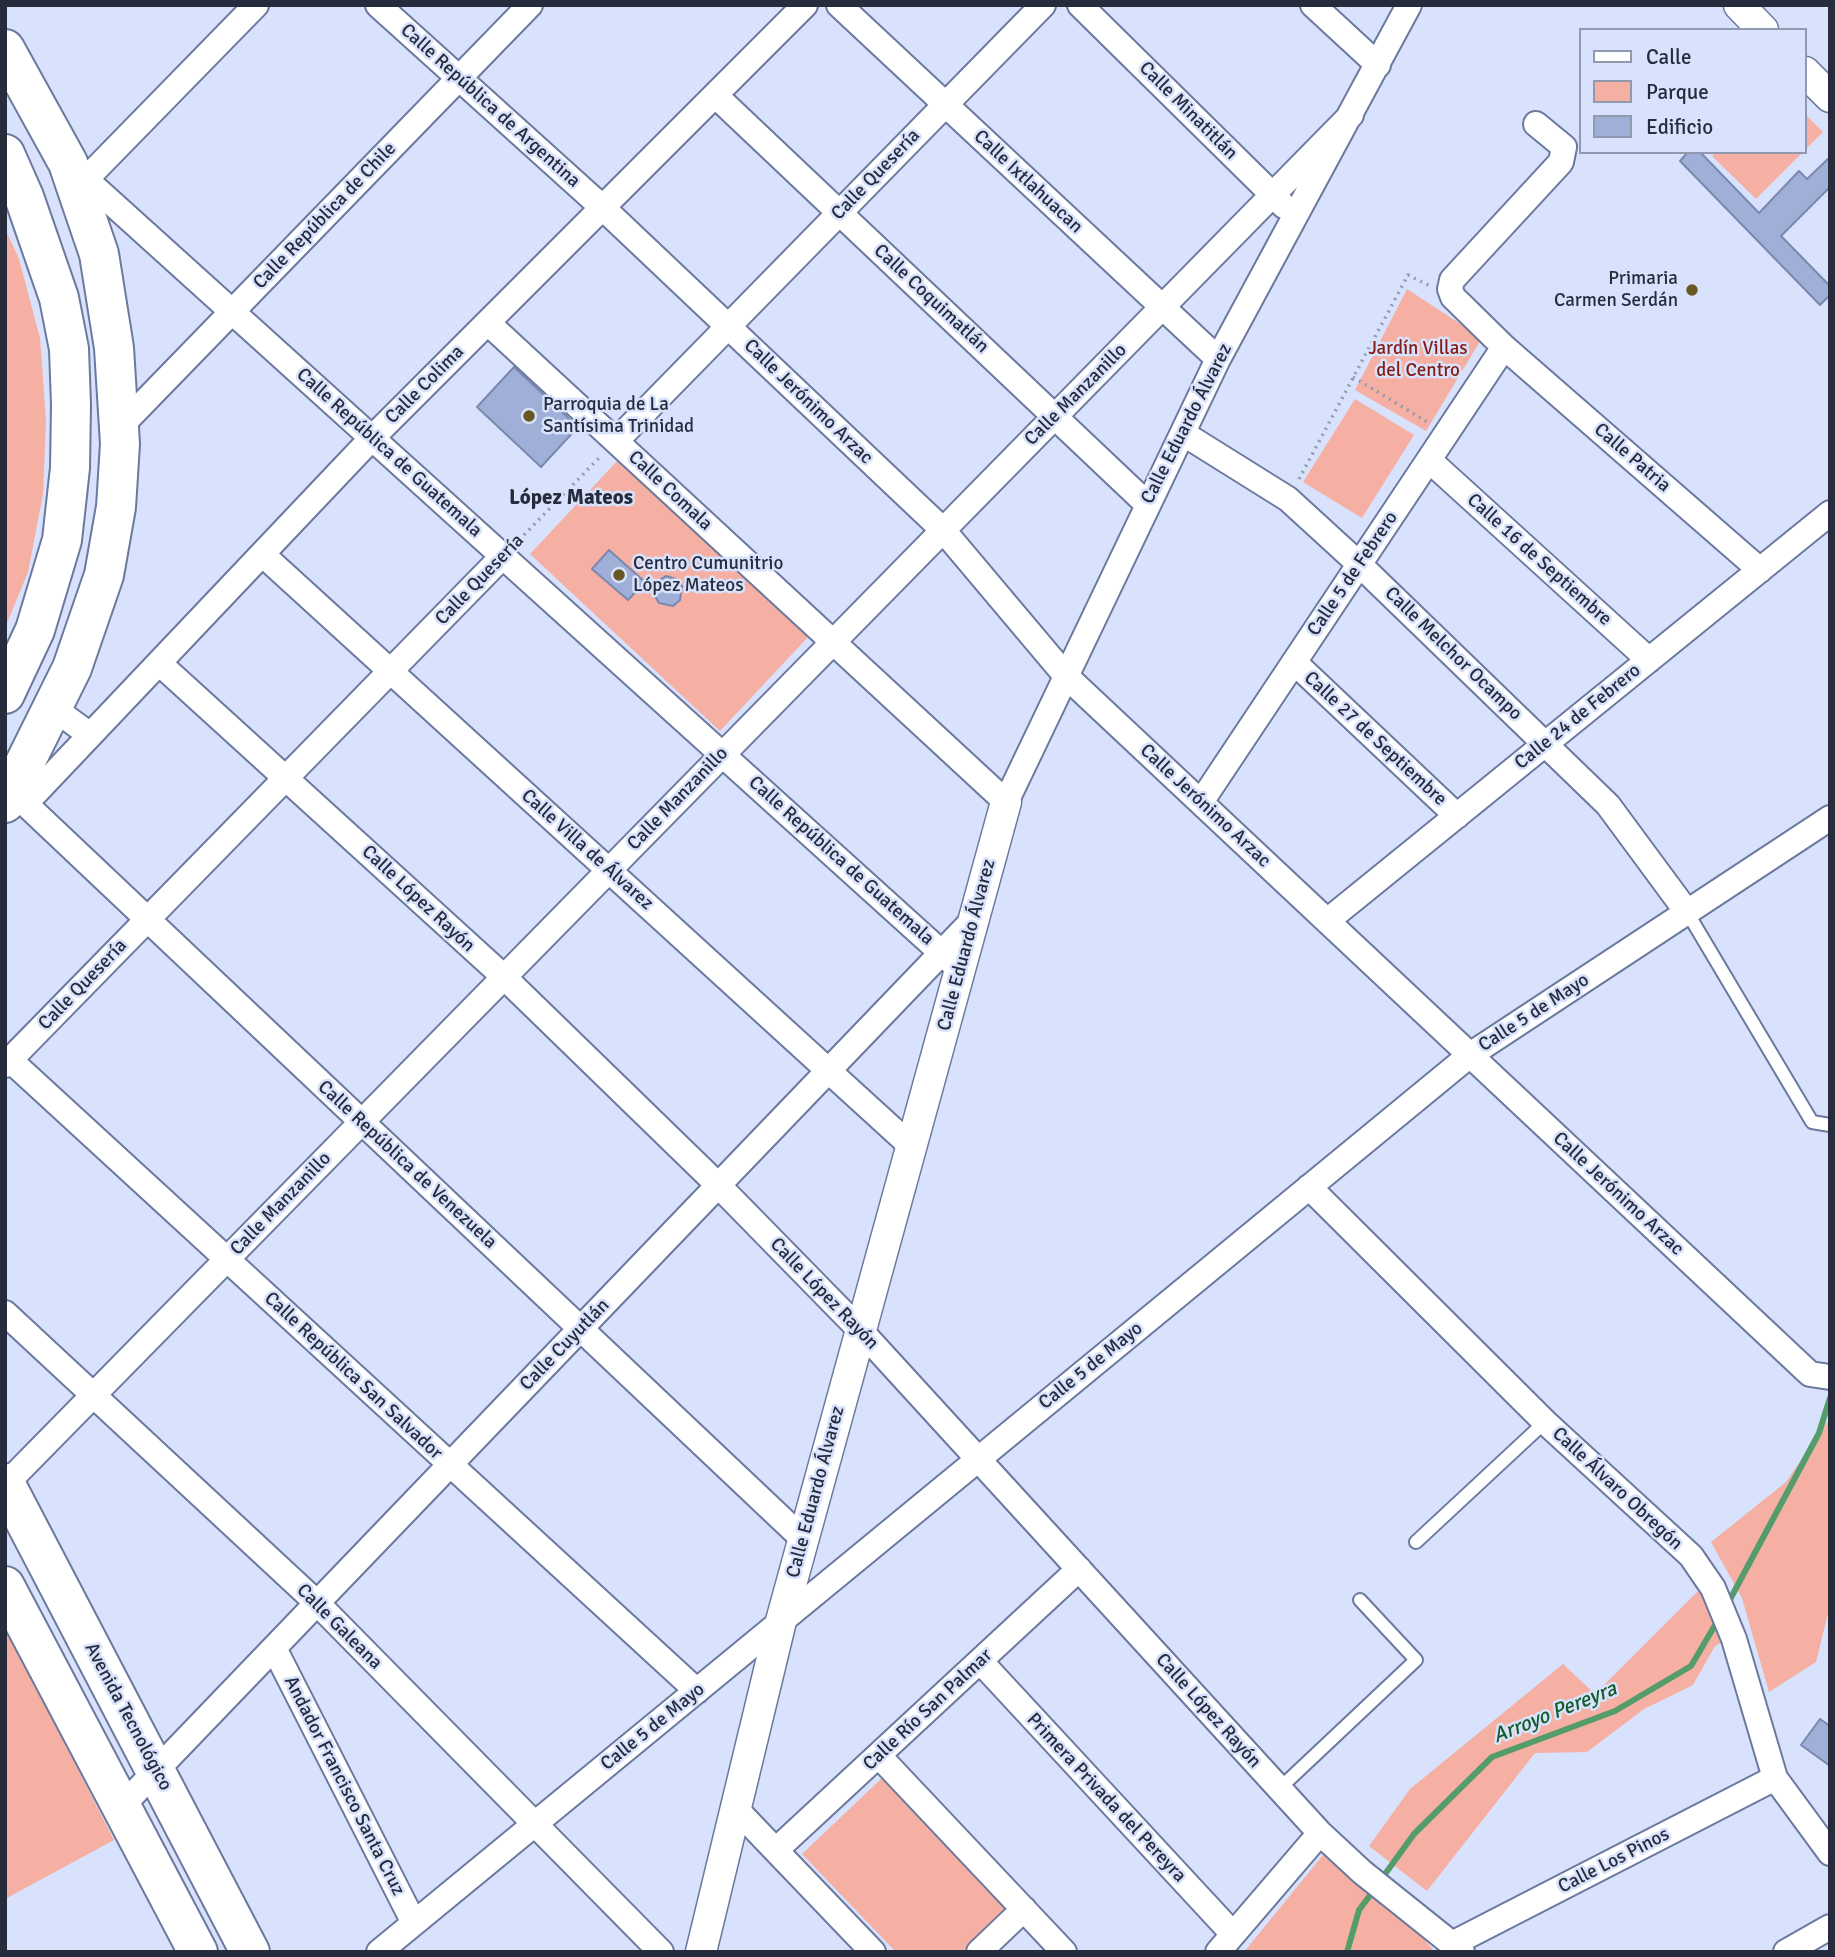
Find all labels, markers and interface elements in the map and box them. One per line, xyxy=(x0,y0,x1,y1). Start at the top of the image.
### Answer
street label: Calle República de Argentina xyxy=(395,19,585,193)
legend xyxy=(1580,28,1807,154)
text: Calle xyxy=(1646,44,1692,70)
street label: Calle Minatitlán xyxy=(1134,57,1242,165)
text: Parque xyxy=(1646,79,1709,105)
text: Edificio xyxy=(1646,114,1713,140)
street label: Calle Quesería xyxy=(827,125,925,225)
street label: Calle Ixtlahuacan xyxy=(969,126,1087,238)
street label: Calle República de Chile xyxy=(249,138,401,294)
street label: Calle Coquimatlán xyxy=(869,240,993,358)
place label: Primaria Carmen Serdán xyxy=(1554,268,1678,312)
marker: Primaria Carmen Serdán xyxy=(1684,282,1700,298)
street label: Calle Jerónimo Arzac xyxy=(739,335,877,469)
park label: Jardín Villas del Centro xyxy=(1368,338,1468,382)
street label: Calle Manzanillo xyxy=(1020,339,1132,451)
street label: Calle Eduardo Álvarez xyxy=(1137,340,1237,508)
street label: Calle Colima xyxy=(381,341,469,429)
street label: Calle República de Guatemala xyxy=(292,364,486,542)
place label: Parroquia de La Santísima Trinidad xyxy=(543,394,694,438)
marker: Parroquia de La Santísima Trinidad xyxy=(521,408,537,424)
street label: Calle Patria xyxy=(1589,419,1675,497)
street label: Calle Comala xyxy=(623,446,717,536)
district label: López Mateos xyxy=(509,485,633,511)
street label: Calle 16 de Septiembre xyxy=(1462,489,1616,631)
street label: Calle 5 de Febrero xyxy=(1303,507,1403,641)
street label: Calle Quesería xyxy=(431,530,529,630)
place label: Centro Cumunitrio López Mateos xyxy=(633,553,783,597)
marker: Centro Cumunitrio López Mateos xyxy=(611,567,627,583)
street label: Calle Melchor Ocampo xyxy=(1380,583,1526,725)
street label: Calle 24 de Febrero xyxy=(1510,659,1646,775)
street label: Calle 27 de Septiembre xyxy=(1299,667,1451,811)
street label: Calle Jerónimo Arzac xyxy=(1135,740,1275,872)
street label: Calle Manzanillo xyxy=(623,743,733,855)
street label: Calle República de Guatemala xyxy=(744,772,938,950)
street label: Calle Villa de Álvarez xyxy=(516,785,658,915)
street label: Calle López Rayón xyxy=(357,841,479,957)
street label: Calle Eduardo Álvarez xyxy=(933,857,1001,1033)
street label: Calle Quesería xyxy=(34,935,132,1035)
street label: Calle 5 de Mayo xyxy=(1475,969,1593,1057)
street label: Calle República de Venezuela xyxy=(313,1076,501,1254)
street label: Calle Jerónimo Arzac xyxy=(1548,1128,1688,1260)
street label: Calle Manzanillo xyxy=(226,1148,336,1260)
street label: Calle López Rayón xyxy=(765,1233,883,1355)
street label: Calle República San Salvador xyxy=(259,1287,447,1465)
street label: Calle Cuyutlán xyxy=(516,1294,614,1396)
street label: Calle 5 de Mayo xyxy=(1035,1317,1147,1415)
street label: Calle Eduardo Álvarez xyxy=(782,1404,850,1580)
street label: Calle Álvaro Obregón xyxy=(1547,1423,1687,1555)
street label: Calle Galeana xyxy=(291,1579,387,1675)
street label: Avenida Tecnológico xyxy=(79,1639,177,1795)
street label: Calle Río San Palmar xyxy=(859,1644,997,1776)
street label: Calle López Rayón xyxy=(1151,1649,1265,1773)
street label: Andador Francisco Santa Cruz xyxy=(279,1673,409,1899)
water label: Arroyo Pereyra xyxy=(1490,1677,1620,1749)
street label: Calle 5 de Mayo xyxy=(597,1678,709,1776)
street label: Primera Privada del Pereyra xyxy=(1021,1709,1191,1887)
street label: Calle Los Pinos xyxy=(1555,1823,1673,1899)

